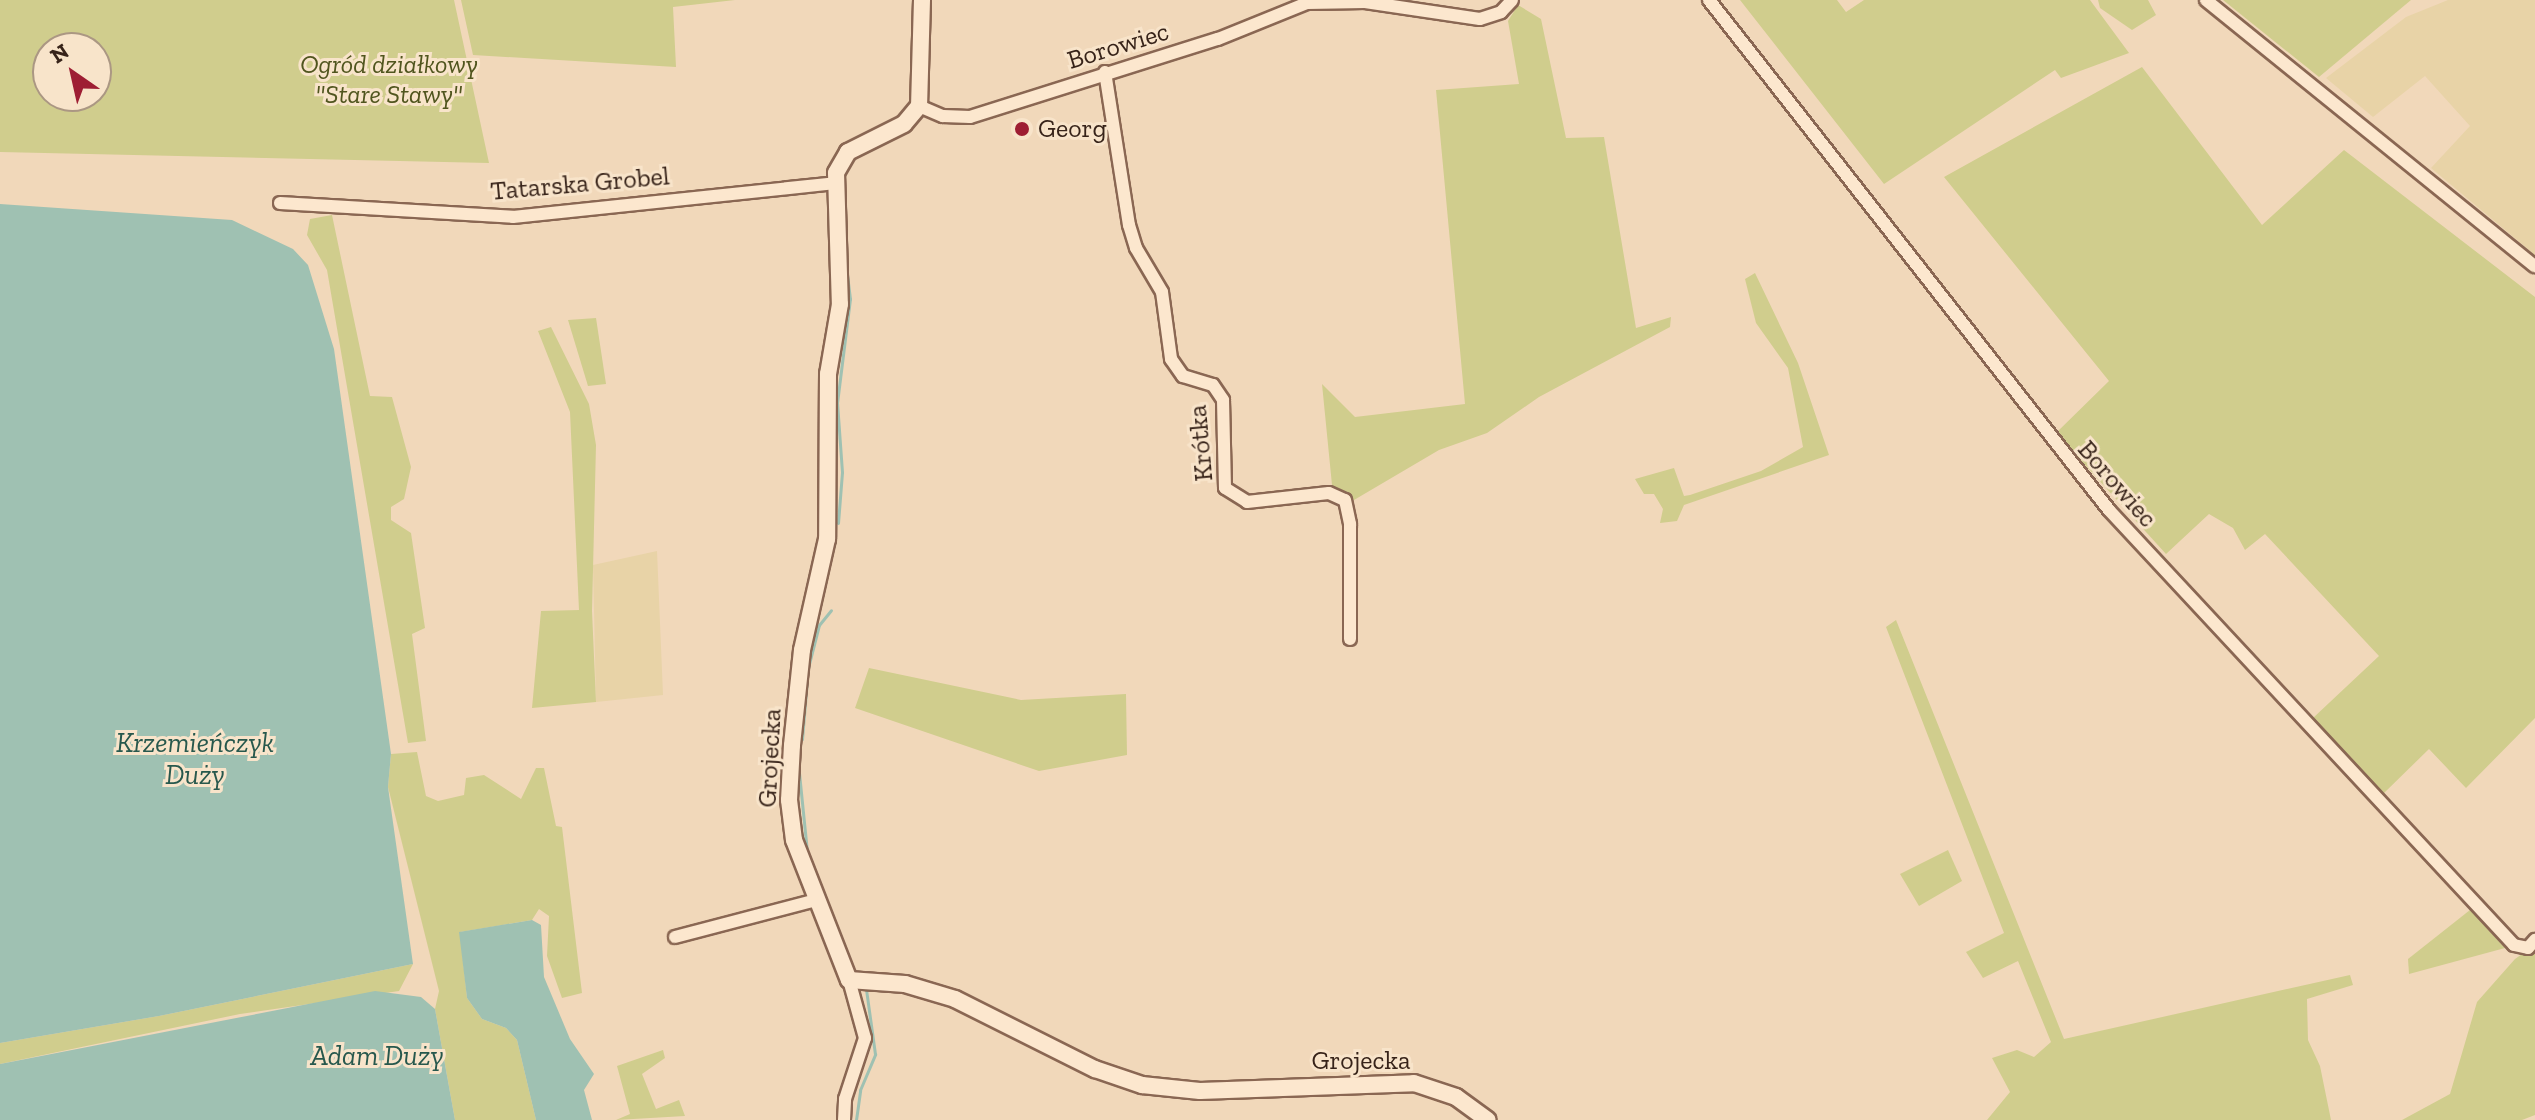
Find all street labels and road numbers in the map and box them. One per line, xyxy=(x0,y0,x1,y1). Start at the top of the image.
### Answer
street label: Borowiec xyxy=(1063,16,1173,76)
street label: Tatarska Grobel xyxy=(489,161,671,207)
street label: Krótka xyxy=(1182,403,1220,483)
street label: Borowiec xyxy=(2071,434,2163,534)
street label: Grojecka xyxy=(752,708,788,808)
street label: Grojecka xyxy=(1311,1045,1411,1077)

